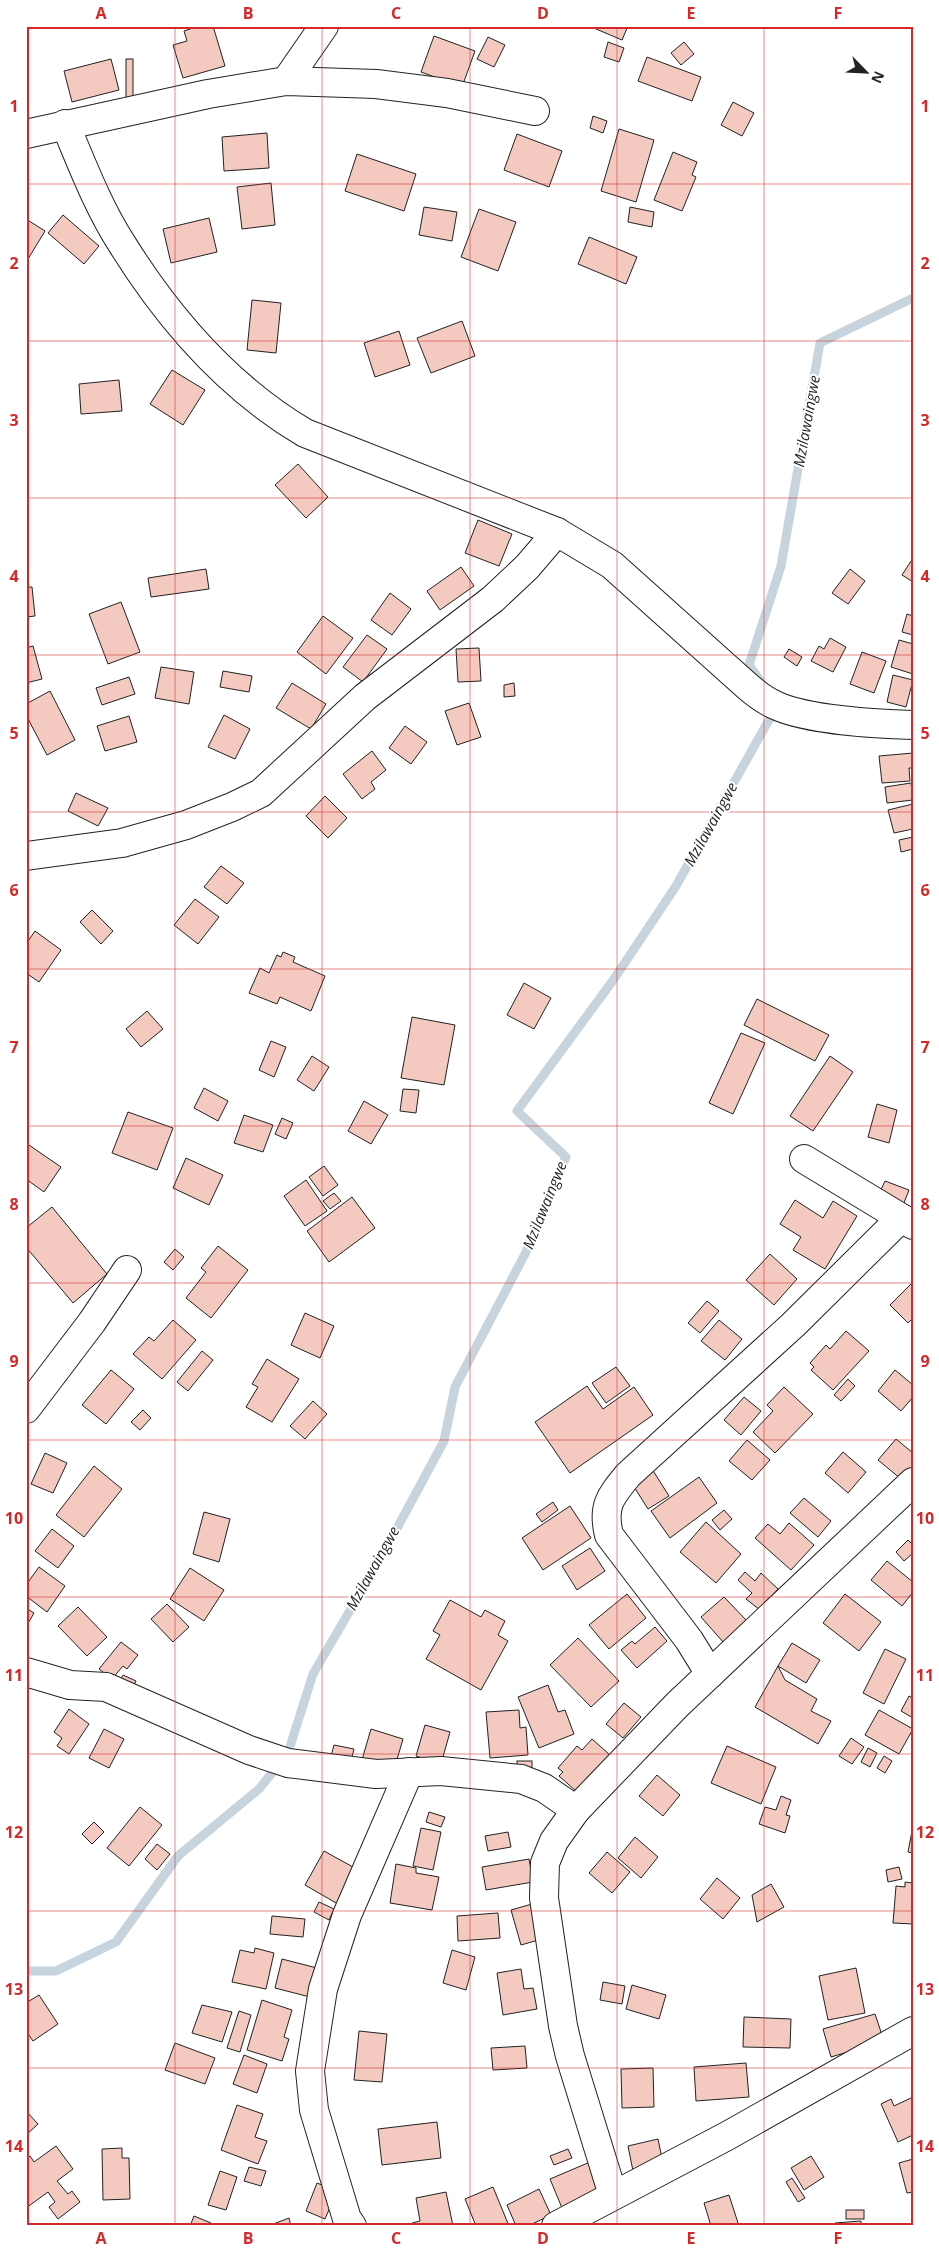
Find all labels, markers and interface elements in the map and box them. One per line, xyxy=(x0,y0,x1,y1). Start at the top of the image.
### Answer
text: A xyxy=(95,2,107,24)
text: B xyxy=(243,2,253,24)
text: C xyxy=(391,2,401,24)
text: D xyxy=(537,2,549,24)
text: E xyxy=(687,2,696,24)
text: F xyxy=(834,2,842,24)
north arrow xyxy=(842,48,892,98)
text: N xyxy=(867,68,889,87)
text: 1 xyxy=(9,95,19,117)
text: 1 xyxy=(920,95,930,117)
text: 2 xyxy=(9,252,19,274)
text: 2 xyxy=(920,252,930,274)
water label: Mzilawaingwe xyxy=(788,373,824,468)
text: 3 xyxy=(9,409,19,431)
text: 3 xyxy=(920,409,930,431)
text: 4 xyxy=(9,565,19,587)
text: 4 xyxy=(920,565,930,587)
text: 5 xyxy=(9,722,19,744)
text: 5 xyxy=(920,722,930,744)
water label: Mzilawaingwe xyxy=(679,778,742,869)
text: 6 xyxy=(9,879,19,901)
text: 6 xyxy=(920,879,930,901)
text: 7 xyxy=(9,1036,19,1058)
text: 7 xyxy=(920,1036,930,1058)
water label: Mzilawaingwe xyxy=(517,1158,571,1252)
text: 8 xyxy=(9,1193,19,1215)
text: 8 xyxy=(920,1193,930,1215)
text: 9 xyxy=(9,1350,19,1372)
text: 9 xyxy=(920,1350,930,1372)
text: 10 xyxy=(5,1507,23,1529)
text: 10 xyxy=(916,1507,934,1529)
water label: Mzilawaingwe xyxy=(341,1522,404,1613)
text: 11 xyxy=(5,1664,23,1686)
text: 11 xyxy=(916,1664,934,1686)
text: 12 xyxy=(5,1821,23,1843)
text: 12 xyxy=(916,1821,934,1843)
text: 13 xyxy=(5,1978,23,2000)
text: 13 xyxy=(916,1978,934,2000)
text: 14 xyxy=(5,2135,23,2157)
text: 14 xyxy=(916,2135,934,2157)
text: A xyxy=(95,2227,107,2249)
text: B xyxy=(243,2227,253,2249)
text: C xyxy=(391,2227,401,2249)
text: D xyxy=(537,2227,549,2249)
text: E xyxy=(687,2227,696,2249)
text: F xyxy=(834,2227,842,2249)

